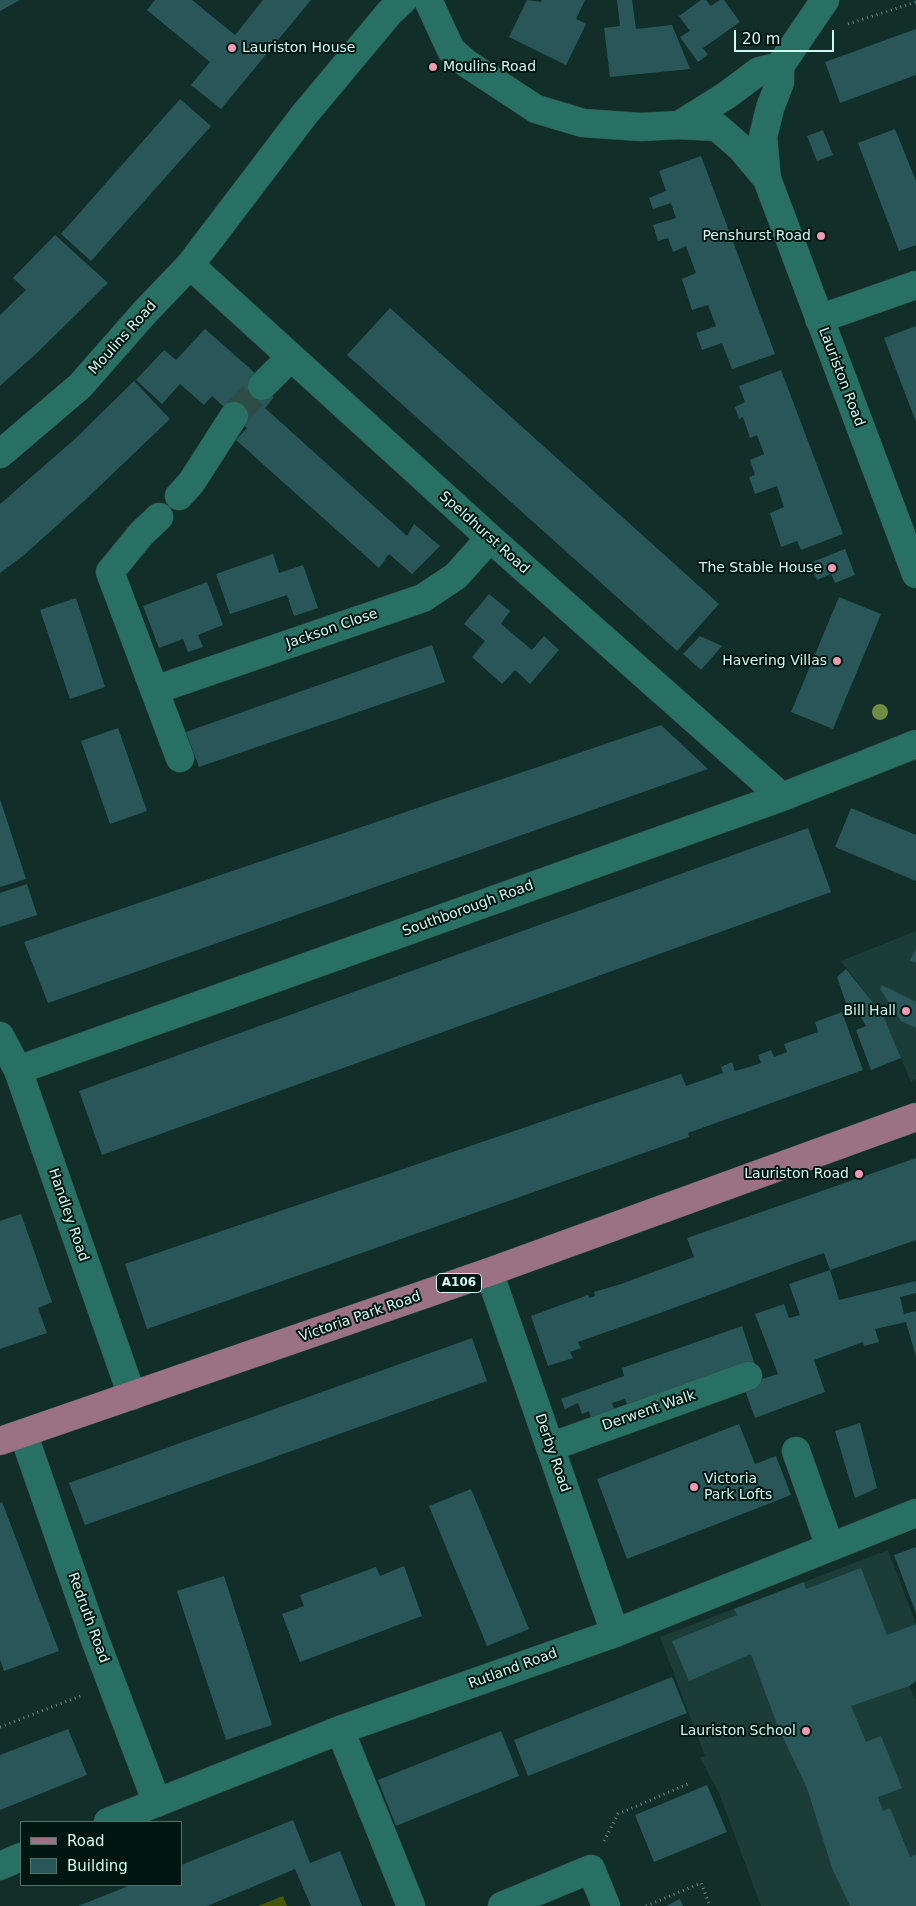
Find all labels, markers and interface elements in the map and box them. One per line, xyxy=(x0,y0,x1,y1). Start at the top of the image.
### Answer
scale bar xyxy=(736,20,836,52)
text: 20 m xyxy=(742,30,780,48)
place label: Lauriston House xyxy=(242,40,355,56)
marker: Lauriston House xyxy=(226,42,238,54)
place label: Moulins Road xyxy=(443,59,536,75)
marker: Moulins Road xyxy=(427,61,439,73)
place label: Penshurst Road xyxy=(702,228,811,244)
marker: Penshurst Road xyxy=(815,230,827,242)
street label: Moulins Road xyxy=(86,298,160,378)
street label: Lauriston Road xyxy=(814,325,868,429)
street label: Speldhurst Road xyxy=(436,488,532,578)
place label: The Stable House xyxy=(699,560,822,576)
marker: The Stable House xyxy=(826,562,838,574)
street label: Jackson Close xyxy=(284,605,380,653)
place label: Havering Villas xyxy=(722,653,827,669)
marker: Havering Villas xyxy=(831,655,843,667)
street label: Southborough Road xyxy=(400,877,536,941)
place label: Bill Hall xyxy=(843,1003,896,1019)
marker: Bill Hall xyxy=(900,1005,912,1017)
street label: Handley Road xyxy=(44,1166,92,1264)
place label: Lauriston Road xyxy=(744,1166,849,1182)
marker: Lauriston Road xyxy=(853,1168,865,1180)
road number: A106 xyxy=(436,1274,482,1292)
street label: Victoria Park Road xyxy=(297,1288,423,1346)
street label: Derwent Walk xyxy=(600,1387,698,1435)
street label: Derby Road xyxy=(531,1412,573,1494)
place label: Victoria Park Lofts xyxy=(704,1471,772,1504)
marker: Victoria Park Lofts xyxy=(688,1481,700,1493)
street label: Redruth Road xyxy=(64,1570,112,1666)
street label: Rutland Road xyxy=(466,1645,560,1693)
place label: Lauriston School xyxy=(680,1723,796,1739)
marker: Lauriston School xyxy=(800,1725,812,1737)
legend xyxy=(20,1821,182,1886)
text: Road xyxy=(67,1832,105,1850)
text: Building xyxy=(67,1857,128,1875)

